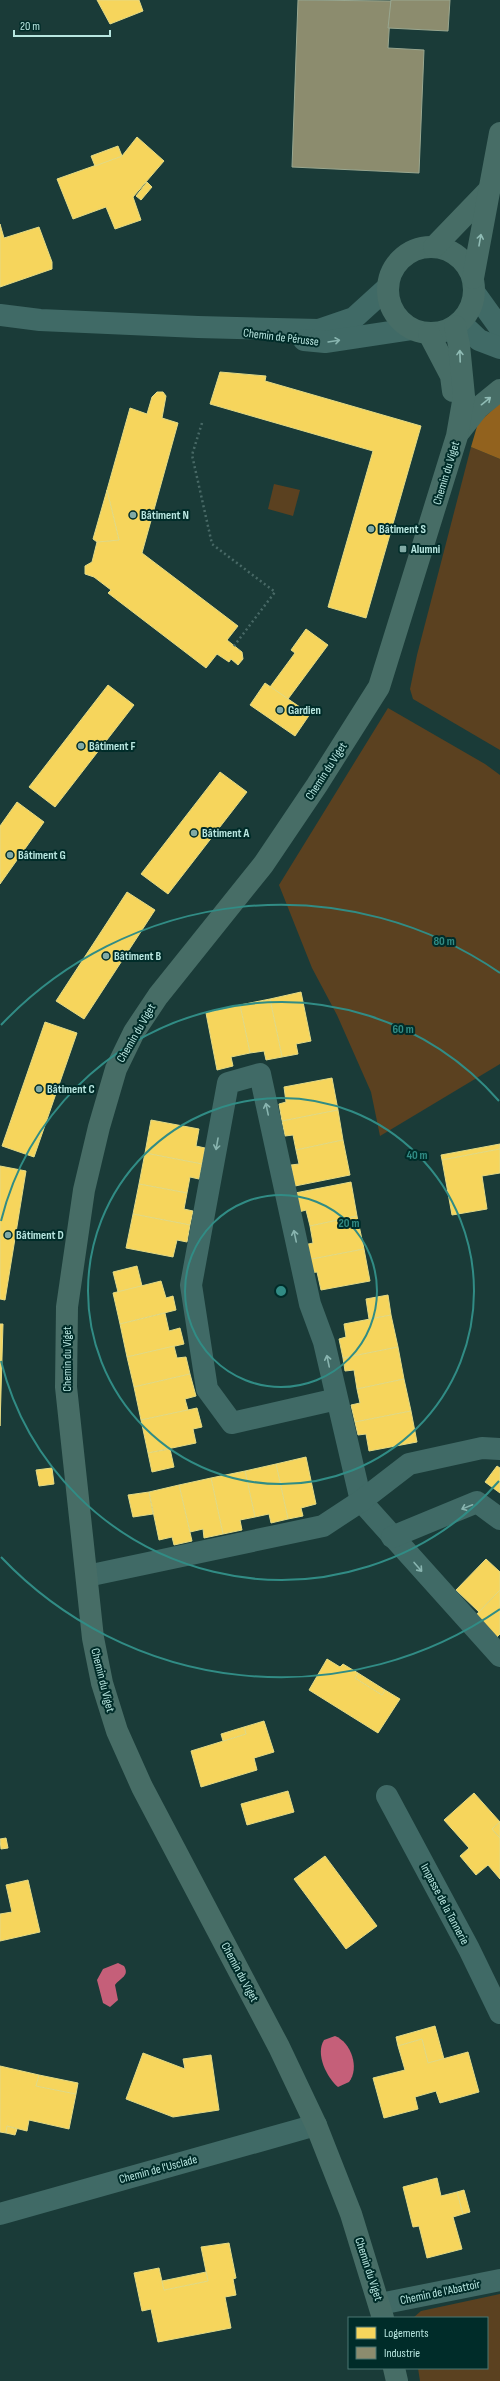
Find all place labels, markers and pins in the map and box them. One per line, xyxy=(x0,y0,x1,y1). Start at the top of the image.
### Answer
place label: Bâtiment N xyxy=(141,508,189,523)
marker: Bâtiment N xyxy=(128,510,138,520)
place label: Bâtiment S xyxy=(379,522,426,537)
marker: Bâtiment S xyxy=(366,524,376,534)
place label: Alumni xyxy=(410,542,440,557)
marker: Alumni xyxy=(398,544,408,554)
place label: Gardien xyxy=(288,703,321,718)
marker: Gardien xyxy=(275,705,285,715)
place label: Bâtiment F xyxy=(89,739,135,754)
marker: Bâtiment F xyxy=(76,741,86,751)
place label: Bâtiment A xyxy=(202,826,249,841)
marker: Bâtiment A xyxy=(189,828,199,838)
place label: Bâtiment G xyxy=(18,848,66,863)
marker: Bâtiment G xyxy=(5,850,15,860)
place label: Bâtiment B xyxy=(114,949,161,964)
marker: Bâtiment B xyxy=(101,951,111,961)
place label: Bâtiment C xyxy=(47,1082,95,1097)
marker: Bâtiment C xyxy=(34,1084,44,1094)
place label: Bâtiment D xyxy=(16,1228,64,1243)
marker: Bâtiment D xyxy=(3,1230,13,1240)
centre of rings xyxy=(274,1284,288,1298)

